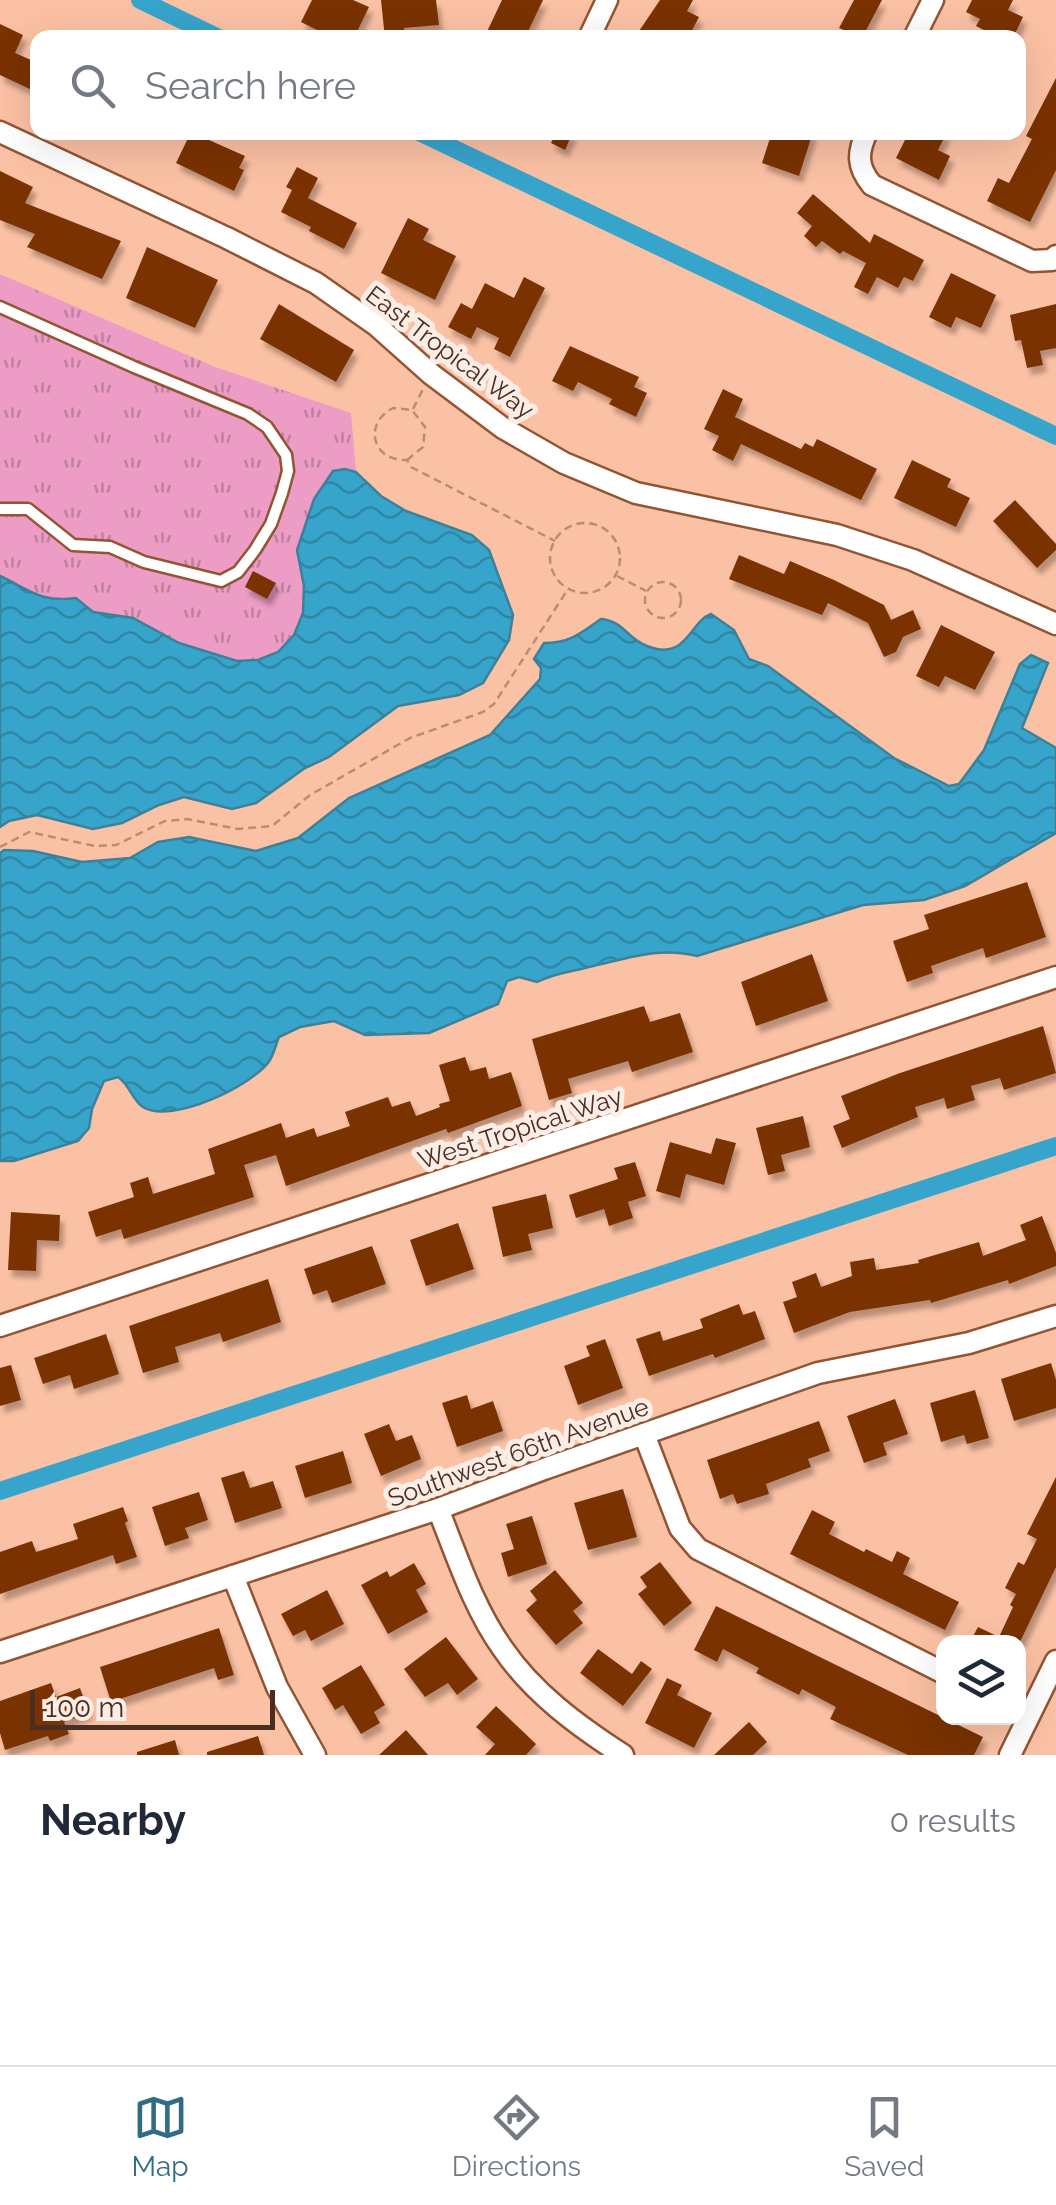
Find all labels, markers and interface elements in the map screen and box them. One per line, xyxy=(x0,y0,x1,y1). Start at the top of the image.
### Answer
search box xyxy=(30,30,1026,140)
icon: search xyxy=(65,58,120,113)
text: Search here xyxy=(145,63,356,108)
street label: East Tropical Way xyxy=(360,279,540,425)
street label: West Tropical Way xyxy=(414,1081,626,1175)
street label: Southwest 66th Avenue xyxy=(383,1391,653,1513)
map controls xyxy=(936,1635,1026,1725)
button: layers xyxy=(936,1635,1026,1725)
scale bar xyxy=(30,1685,275,1730)
text: 100 m xyxy=(45,1691,124,1724)
text: Nearby xyxy=(40,1796,186,1845)
text: 0 results xyxy=(889,1802,1016,1839)
tab: Map xyxy=(132,2090,189,2183)
tab: Directions xyxy=(452,2090,581,2183)
tab: Saved xyxy=(844,2090,924,2183)

